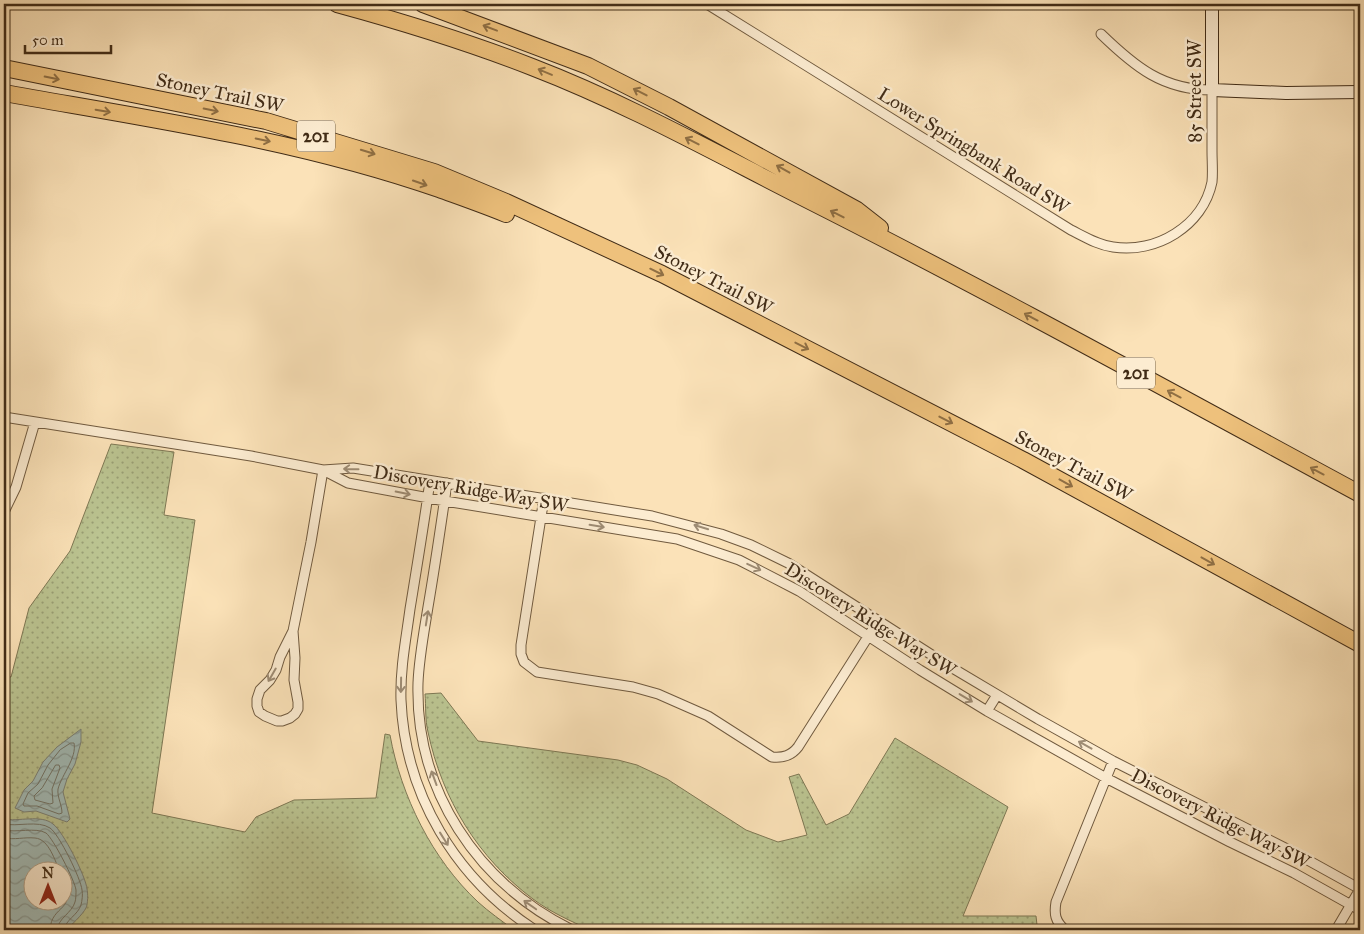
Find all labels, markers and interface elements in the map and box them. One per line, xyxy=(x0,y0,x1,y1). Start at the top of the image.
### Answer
scale bar xyxy=(25,22,111,54)
one-way arrow xyxy=(483,23,498,32)
text: 50 m xyxy=(32,31,64,49)
street label: 85 Street SW xyxy=(1183,38,1206,143)
one-way arrow xyxy=(538,67,553,76)
street label: Stoney Trail SW xyxy=(154,68,287,117)
one-way arrow xyxy=(43,73,59,83)
street label: Lower Springbank Road SW xyxy=(873,82,1074,220)
one-way arrow xyxy=(633,87,648,96)
one-way arrow xyxy=(202,105,218,115)
one-way arrow xyxy=(95,106,111,116)
road number: 201 xyxy=(297,120,335,152)
one-way arrow xyxy=(255,136,271,146)
one-way arrow xyxy=(685,136,700,145)
one-way arrow xyxy=(359,147,375,157)
one-way arrow xyxy=(776,164,790,174)
one-way arrow xyxy=(412,179,427,188)
one-way arrow xyxy=(830,209,845,218)
street label: Stoney Trail SW xyxy=(651,240,778,320)
one-way arrow xyxy=(649,268,664,277)
one-way arrow xyxy=(1024,312,1039,322)
one-way arrow xyxy=(794,341,809,351)
road number: 201 xyxy=(1117,358,1155,388)
one-way arrow xyxy=(1167,389,1182,399)
one-way arrow xyxy=(938,416,953,425)
street label: Stoney Trail SW xyxy=(1011,425,1137,506)
street label: Discovery Ridge Way SW xyxy=(372,460,571,518)
one-way arrow xyxy=(343,464,360,474)
one-way arrow xyxy=(1310,466,1325,476)
one-way arrow xyxy=(1058,479,1073,488)
one-way arrow xyxy=(394,489,410,499)
one-way arrow xyxy=(589,521,605,531)
one-way arrow xyxy=(693,522,709,532)
one-way arrow xyxy=(1201,556,1216,566)
street label: Discovery Ridge Way SW xyxy=(780,557,961,683)
one-way arrow xyxy=(746,563,761,572)
one-way arrow xyxy=(422,610,432,626)
one-way arrow xyxy=(267,667,277,681)
one-way arrow xyxy=(397,677,406,693)
one-way arrow xyxy=(959,694,973,704)
one-way arrow xyxy=(1077,740,1092,750)
street label: Discovery Ridge Way SW xyxy=(1127,763,1315,875)
one-way arrow xyxy=(429,770,438,786)
one-way arrow xyxy=(439,832,449,846)
north arrow xyxy=(22,862,72,912)
text: N xyxy=(42,865,54,882)
one-way arrow xyxy=(523,900,537,910)

